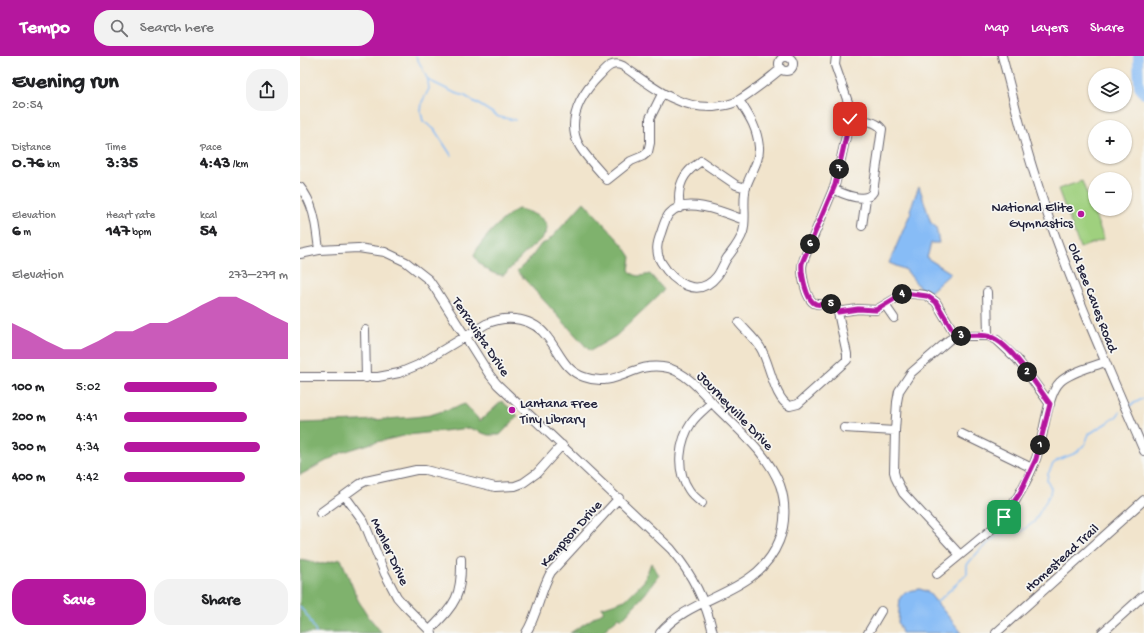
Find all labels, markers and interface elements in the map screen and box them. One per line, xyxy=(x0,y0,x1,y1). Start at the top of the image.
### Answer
search box xyxy=(94,10,374,46)
text: Tempo xyxy=(20,17,70,40)
icon: search xyxy=(108,17,130,39)
text: Search here xyxy=(140,19,214,37)
text: Map xyxy=(985,20,1009,37)
text: Layers xyxy=(1031,20,1068,37)
text: Share xyxy=(1090,20,1124,37)
map controls xyxy=(1088,68,1132,216)
button: layers xyxy=(1088,68,1132,112)
button: share xyxy=(246,69,288,111)
text: Evening run xyxy=(12,70,119,96)
text: 20:54 xyxy=(12,98,43,113)
pin xyxy=(833,102,867,136)
icon: check xyxy=(839,108,861,130)
button: + xyxy=(1088,120,1132,164)
text: Distance xyxy=(12,142,51,154)
text: Time xyxy=(106,142,126,154)
text: Pace xyxy=(200,142,222,154)
text: 0.76 xyxy=(12,154,44,174)
text: 3:35 xyxy=(106,154,138,174)
text: 4:43 xyxy=(200,154,230,174)
text: km xyxy=(44,159,60,171)
text: /km xyxy=(230,159,248,171)
pin: 7 xyxy=(829,159,849,179)
text: 7 xyxy=(836,163,842,175)
button: − xyxy=(1088,172,1132,216)
place label: National Elite Gymnastics xyxy=(991,200,1074,233)
marker: National Elite Gymnastics xyxy=(1076,209,1086,219)
text: Elevation xyxy=(12,210,56,222)
text: Heart rate xyxy=(106,210,155,222)
text: kcal xyxy=(200,210,217,222)
text: 6 xyxy=(12,222,21,242)
text: 147 xyxy=(106,222,130,242)
text: 54 xyxy=(200,222,217,242)
text: m xyxy=(21,227,31,239)
text: bpm xyxy=(130,227,151,239)
pin: 6 xyxy=(800,234,820,254)
text: 6 xyxy=(807,238,813,250)
street label: Old Bee Caves Road xyxy=(1063,241,1121,357)
text: Elevation xyxy=(12,268,64,283)
text: 273–279 m xyxy=(228,268,288,283)
pin: 4 xyxy=(892,284,912,304)
text: 4 xyxy=(899,288,905,300)
street label: Terravista Drive xyxy=(447,294,513,381)
pin: 5 xyxy=(821,294,841,314)
text: 5 xyxy=(828,298,834,310)
pin: 3 xyxy=(951,326,971,346)
text: 3 xyxy=(958,330,964,342)
pin: 2 xyxy=(1017,362,1037,382)
text: 2 xyxy=(1024,366,1030,378)
street label: Journeyville Drive xyxy=(692,369,777,455)
text: 100 m xyxy=(12,380,44,395)
text: 5:02 xyxy=(76,380,101,395)
place label: Lantana Free Tiny Library xyxy=(519,396,598,429)
marker: Lantana Free Tiny Library xyxy=(507,405,517,415)
text: 200 m xyxy=(12,410,45,425)
text: 4:41 xyxy=(76,410,98,425)
pin: 1 xyxy=(1030,435,1050,455)
text: 1 xyxy=(1038,439,1042,451)
text: 300 m xyxy=(12,440,46,455)
text: 4:34 xyxy=(76,440,99,455)
text: 400 m xyxy=(12,470,45,485)
text: 4:42 xyxy=(76,470,99,485)
street label: Kempson Drive xyxy=(537,497,607,572)
pin xyxy=(987,500,1021,534)
icon: arrive xyxy=(993,506,1015,528)
street label: Menler Drive xyxy=(366,516,412,589)
street label: Homestead Trail xyxy=(1022,521,1103,597)
button: Save xyxy=(12,579,146,625)
button: Share xyxy=(154,579,288,625)

